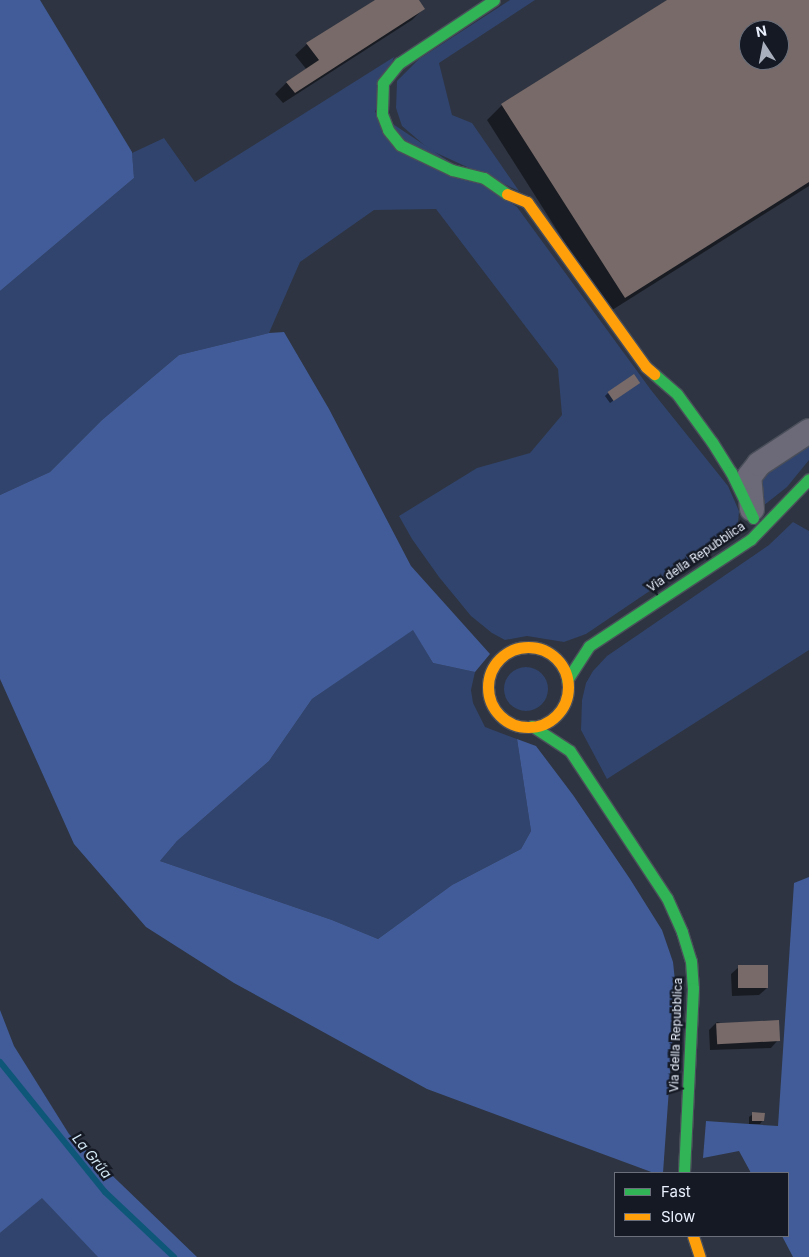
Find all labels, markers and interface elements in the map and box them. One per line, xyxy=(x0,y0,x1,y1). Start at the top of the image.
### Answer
north arrow xyxy=(739,20,789,70)
text: N xyxy=(754,21,768,40)
street label: Via della Repubblica xyxy=(644,519,748,595)
street label: Via della Repubblica xyxy=(667,977,685,1093)
water label: La Grűa xyxy=(69,1130,115,1182)
legend xyxy=(614,1172,789,1237)
text: Fast xyxy=(661,1182,691,1201)
text: Slow xyxy=(661,1207,695,1226)

